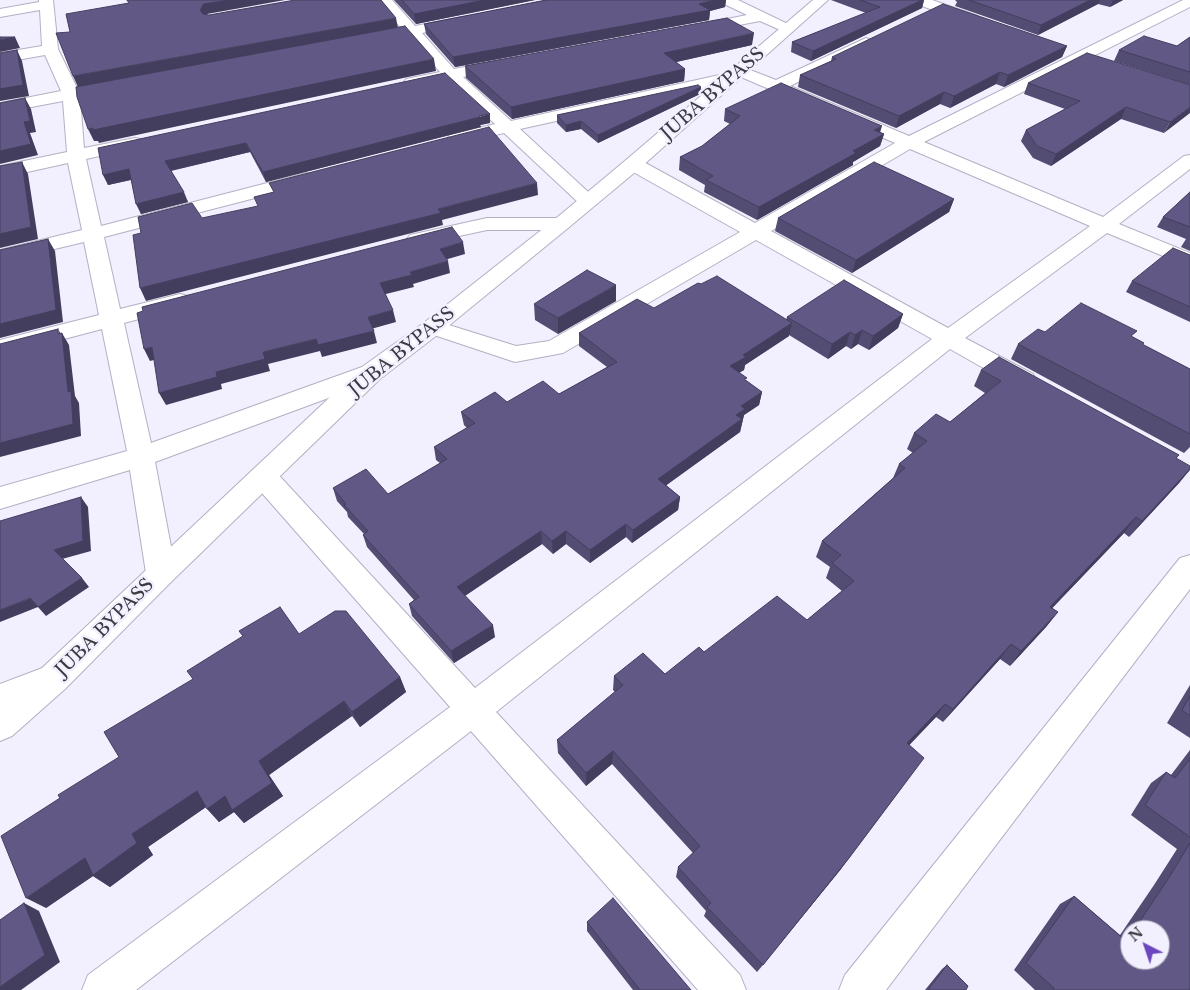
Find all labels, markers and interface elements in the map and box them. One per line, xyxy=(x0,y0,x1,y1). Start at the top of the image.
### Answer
street label: JUBA BYPASS xyxy=(657,43,769,145)
street label: JUBA BYPASS xyxy=(345,303,459,401)
street label: JUBA BYPASS xyxy=(51,574,159,682)
north arrow xyxy=(1120,920,1170,970)
text: N xyxy=(1125,923,1147,946)

